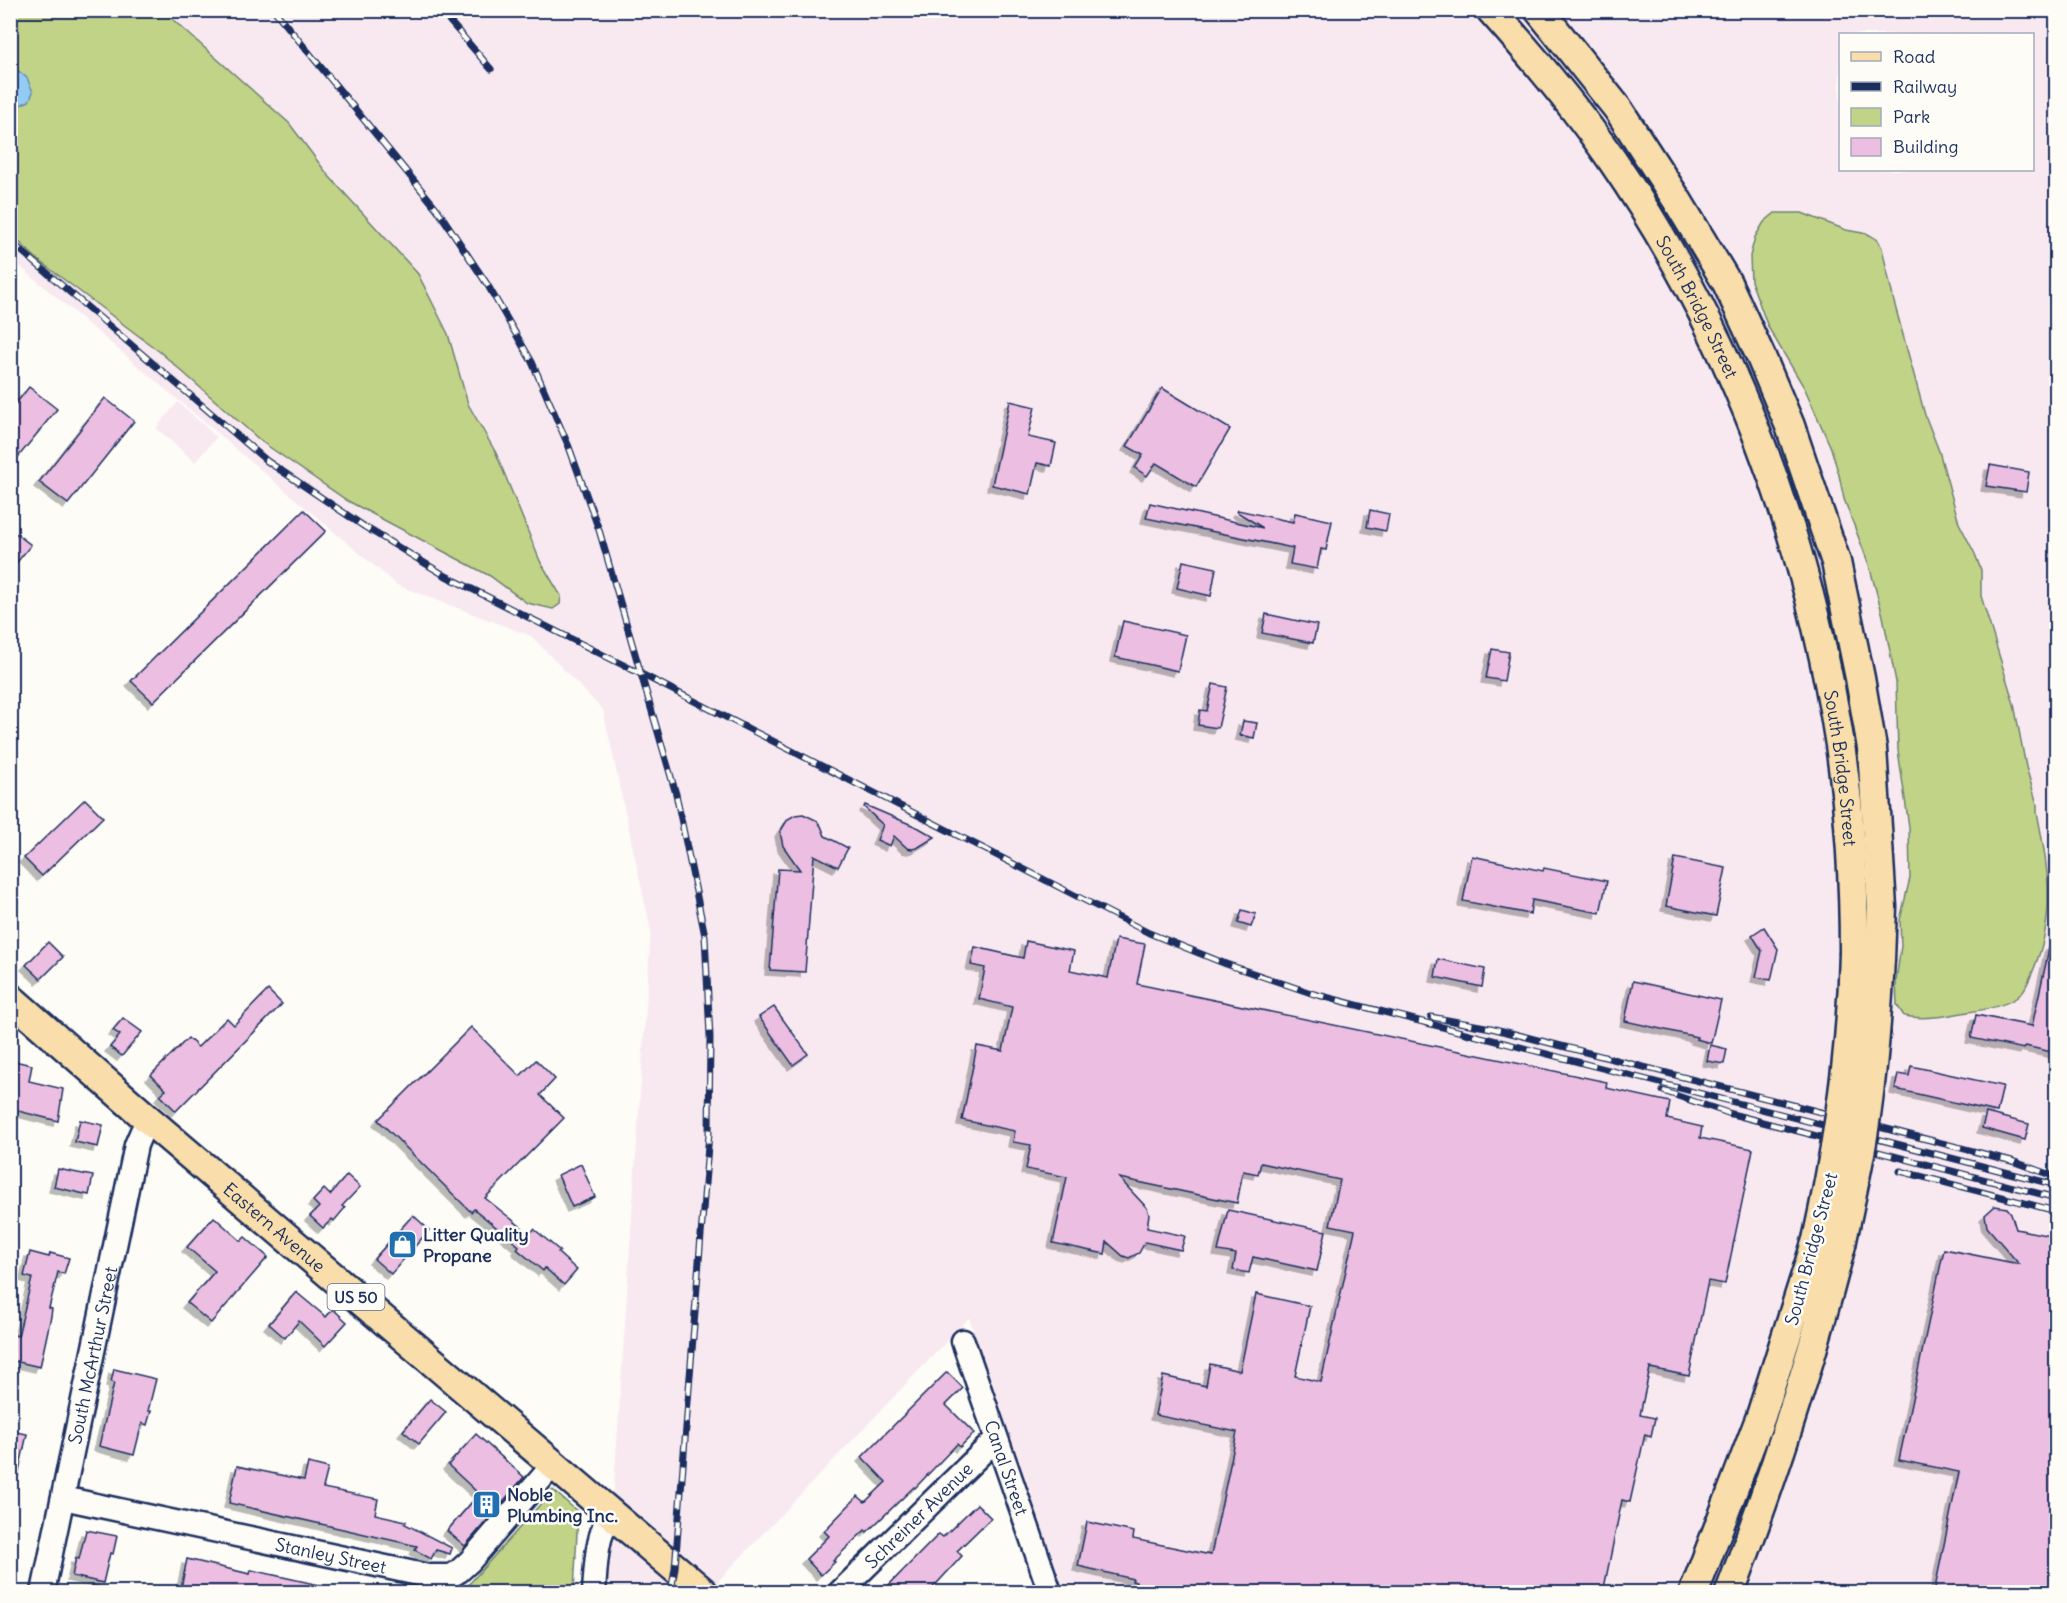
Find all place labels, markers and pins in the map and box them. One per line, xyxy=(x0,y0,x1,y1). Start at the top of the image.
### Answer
place label: Litter Quality Propane xyxy=(423,1223,529,1267)
shop icon: Litter Quality Propane xyxy=(386,1228,418,1260)
place label: Noble Plumbing Inc. xyxy=(507,1483,618,1527)
building icon: Noble Plumbing Inc. xyxy=(470,1488,502,1520)

